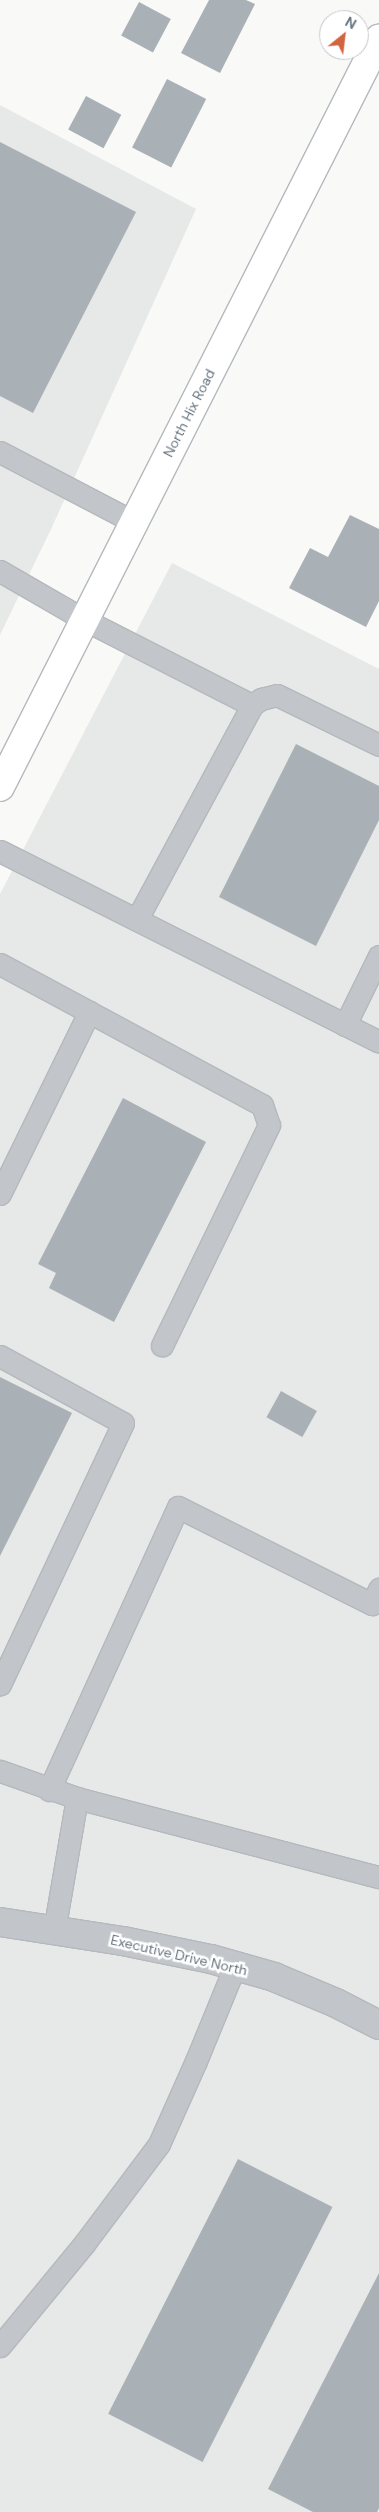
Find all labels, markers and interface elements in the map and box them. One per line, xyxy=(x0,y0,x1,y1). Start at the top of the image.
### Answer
north arrow xyxy=(319,10,369,60)
text: N xyxy=(342,12,360,33)
street label: North Hix Road xyxy=(160,366,218,460)
street label: Executive Drive North xyxy=(109,1931,249,1979)

